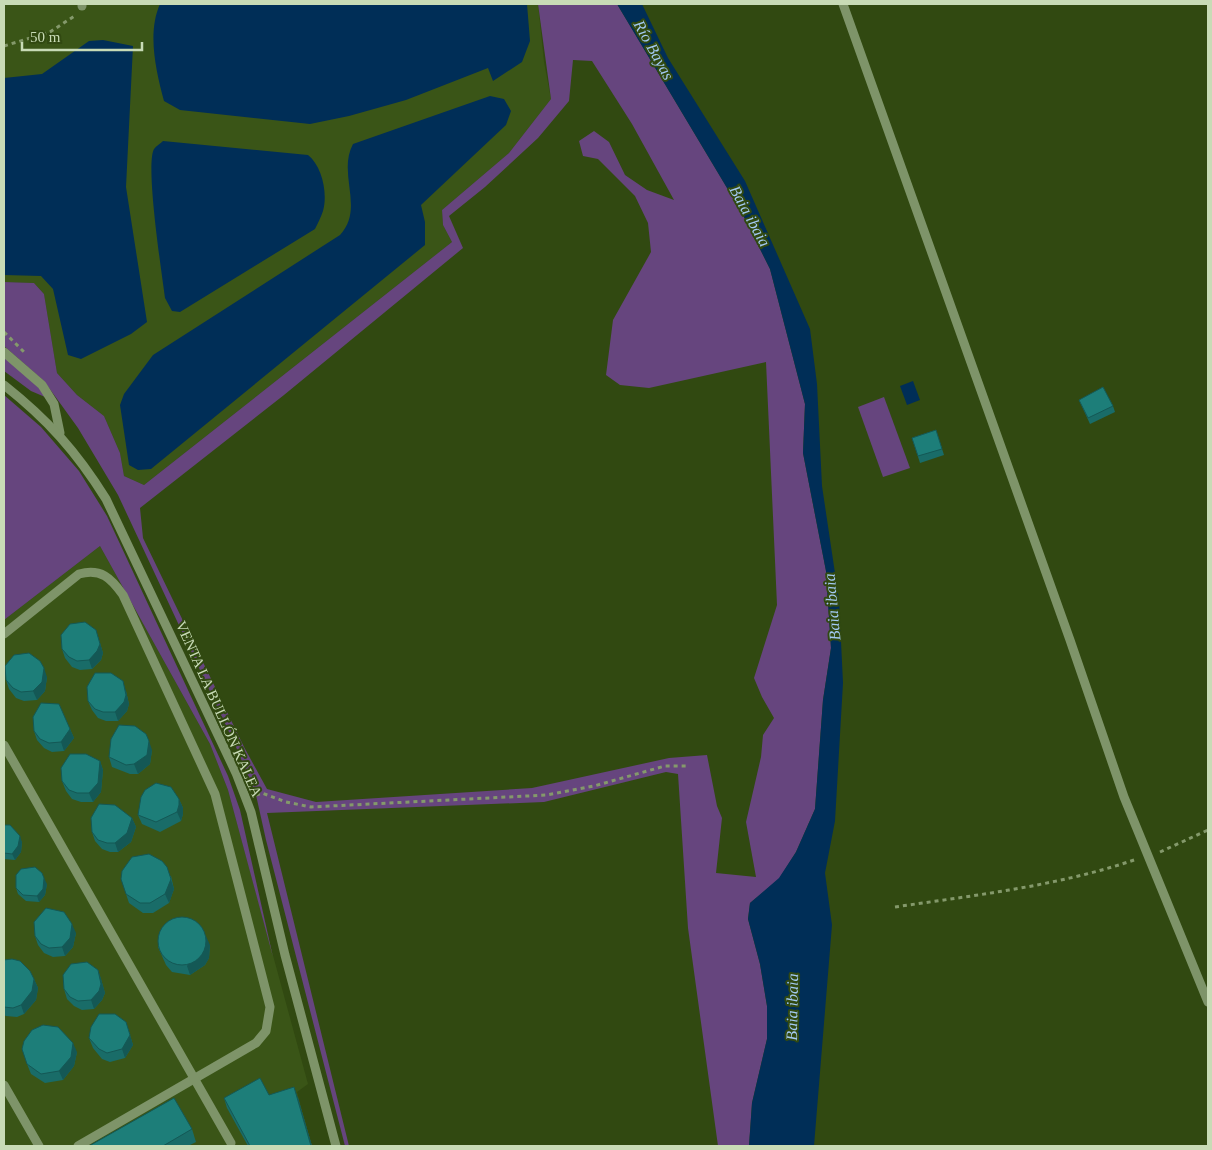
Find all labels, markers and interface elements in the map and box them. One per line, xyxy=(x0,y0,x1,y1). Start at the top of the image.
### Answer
water label: Río Bayas xyxy=(629,16,677,83)
scale bar xyxy=(22,20,142,52)
text: 50 m xyxy=(30,29,61,45)
water label: Baia ibaia xyxy=(726,183,774,249)
water label: Baia ibaia xyxy=(821,573,843,641)
street label: VENTA LA BULLÓN KALEA xyxy=(173,619,265,800)
water label: Baia ibaia xyxy=(783,973,801,1041)

